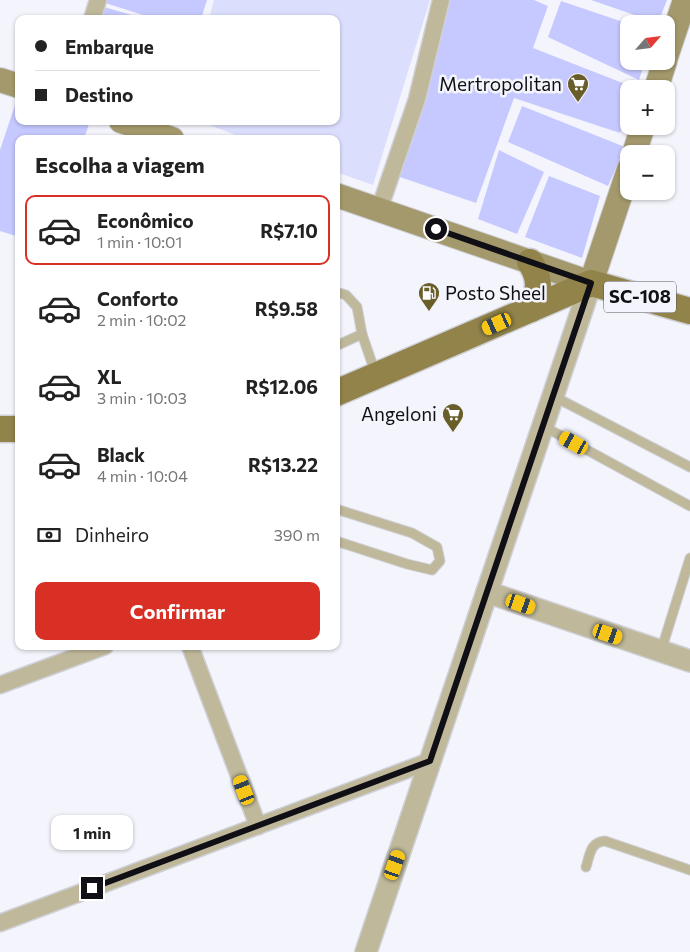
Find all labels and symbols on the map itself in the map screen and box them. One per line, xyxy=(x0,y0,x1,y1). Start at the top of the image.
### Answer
north arrow xyxy=(620,15,675,70)
place label: Mertropolitan xyxy=(439,72,562,95)
supermarket icon: Mertropolitan xyxy=(566,72,590,103)
route start xyxy=(425,218,447,240)
fuel station icon: Posto Sheel xyxy=(417,281,441,312)
place label: Posto Sheel xyxy=(445,281,546,304)
road number: SC-108 xyxy=(604,282,676,312)
car xyxy=(480,311,513,337)
place label: Angeloni xyxy=(361,402,437,425)
supermarket icon: Angeloni xyxy=(441,402,465,433)
car xyxy=(557,429,590,457)
car xyxy=(504,592,537,616)
car xyxy=(591,622,624,646)
car xyxy=(231,773,256,807)
callout: 1 min xyxy=(51,816,133,850)
car xyxy=(383,848,406,882)
route end xyxy=(81,877,103,899)

